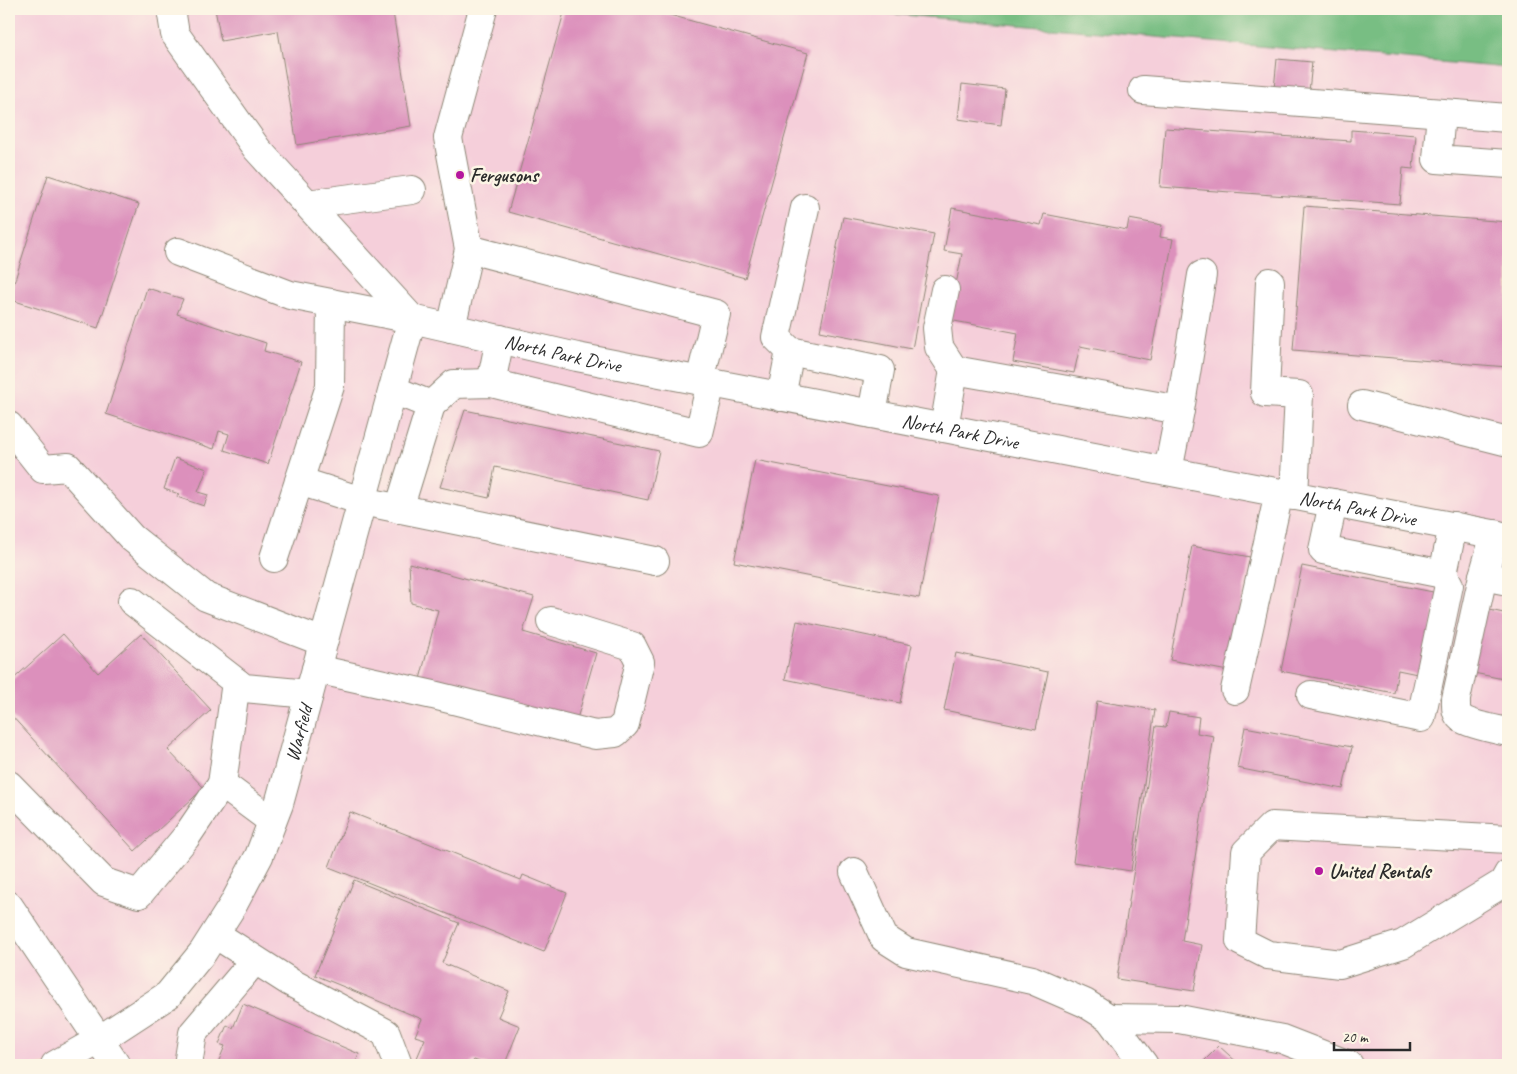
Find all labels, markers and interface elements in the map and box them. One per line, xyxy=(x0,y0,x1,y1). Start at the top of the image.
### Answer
place label: Fergusons xyxy=(470,163,540,188)
marker: Fergusons xyxy=(454,169,466,181)
street label: North Park Drive xyxy=(502,329,624,378)
street label: North Park Drive xyxy=(900,408,1022,455)
street label: North Park Drive xyxy=(1297,485,1420,532)
street label: Warfield xyxy=(279,699,319,764)
place label: United Rentals xyxy=(1329,859,1433,884)
marker: United Rentals xyxy=(1313,865,1325,877)
scale bar xyxy=(1334,1019,1411,1051)
text: 20 m xyxy=(1342,1028,1369,1047)

